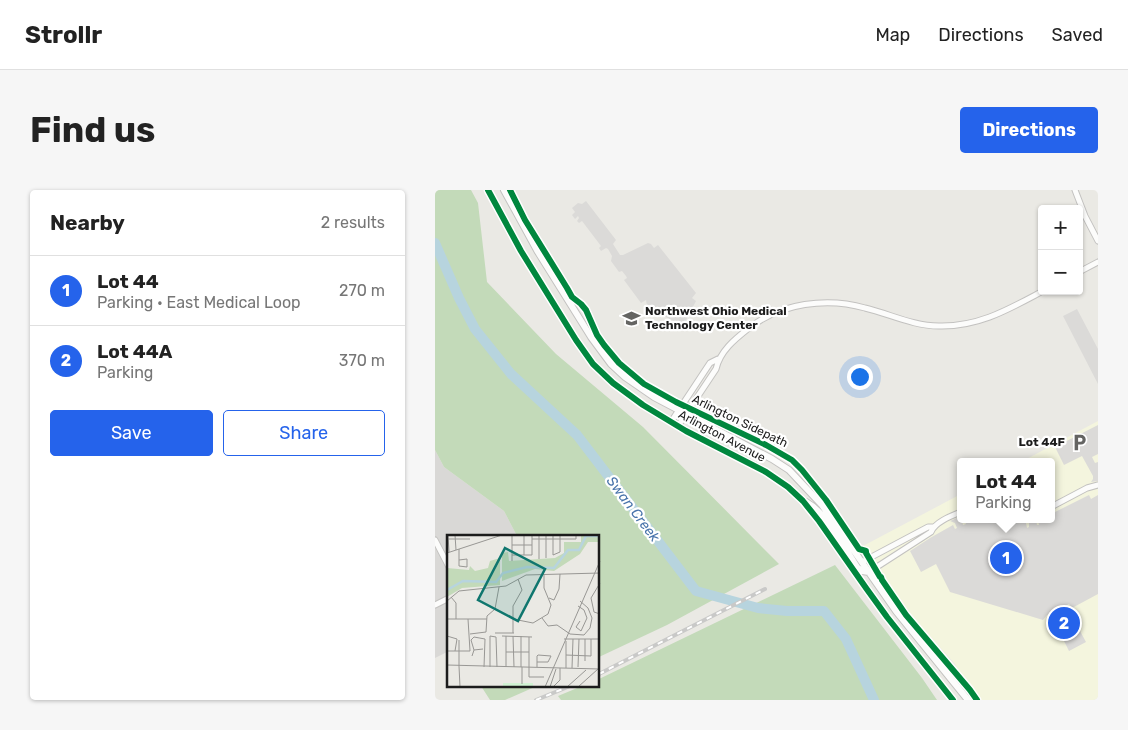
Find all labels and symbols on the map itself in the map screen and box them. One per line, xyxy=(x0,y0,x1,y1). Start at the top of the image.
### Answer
place label: Northwest Ohio Medical Technology Center xyxy=(645,304,787,332)
school or university icon: Northwest Ohio Medical Technology Center xyxy=(621,308,641,328)
your location xyxy=(847,364,873,390)
street label: Arlington Sidepath xyxy=(690,392,790,450)
street label: Arlington Avenue xyxy=(676,407,768,465)
parking icon: Lot 44F xyxy=(1069,432,1089,452)
place label: Lot 44F xyxy=(1019,435,1065,449)
water label: Swan Creek xyxy=(603,473,664,546)
inset map xyxy=(447,535,600,688)
pin: 1 xyxy=(990,539,1022,577)
pin: 2 xyxy=(1048,604,1080,642)

